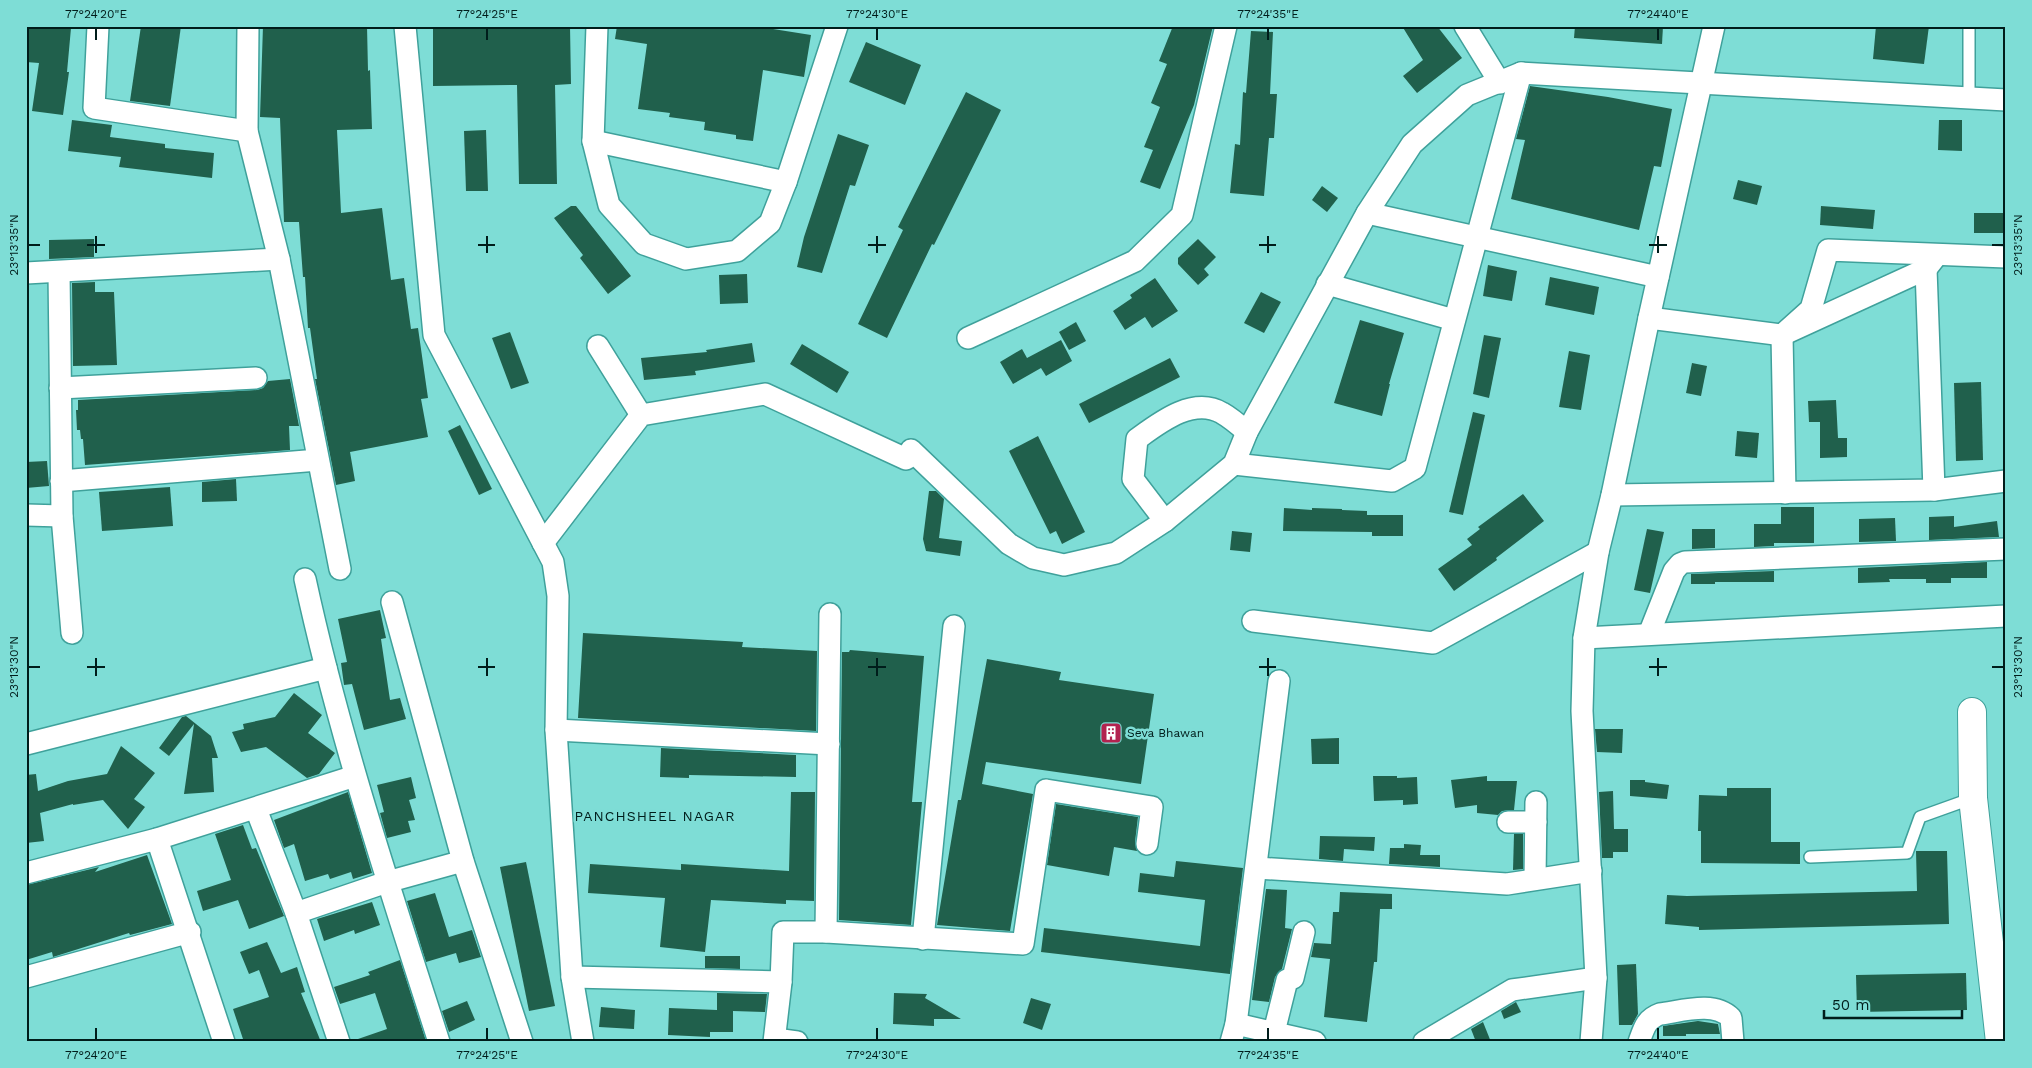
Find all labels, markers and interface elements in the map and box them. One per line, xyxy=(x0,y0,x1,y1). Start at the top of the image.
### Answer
text: 77°24'20"E xyxy=(65,7,127,21)
text: 77°24'25"E xyxy=(456,7,518,21)
text: 77°24'30"E xyxy=(846,7,908,21)
text: 77°24'35"E xyxy=(1237,7,1299,21)
text: 77°24'40"E xyxy=(1627,7,1689,21)
text: 23°13'35"N xyxy=(7,214,21,276)
text: 23°13'35"N xyxy=(2011,214,2025,276)
text: 23°13'30"N xyxy=(7,636,21,698)
text: 23°13'30"N xyxy=(2011,636,2025,698)
building icon: Seva Bhawan xyxy=(1099,721,1123,745)
place label: Seva Bhawan xyxy=(1127,726,1204,740)
district label: PANCHSHEEL NAGAR xyxy=(574,808,736,824)
scale bar xyxy=(1824,988,1962,1020)
text: 50 m xyxy=(1832,996,1869,1014)
text: 77°24'20"E xyxy=(65,1048,127,1062)
text: 77°24'25"E xyxy=(456,1048,518,1062)
text: 77°24'30"E xyxy=(846,1048,908,1062)
text: 77°24'35"E xyxy=(1237,1048,1299,1062)
text: 77°24'40"E xyxy=(1627,1048,1689,1062)

